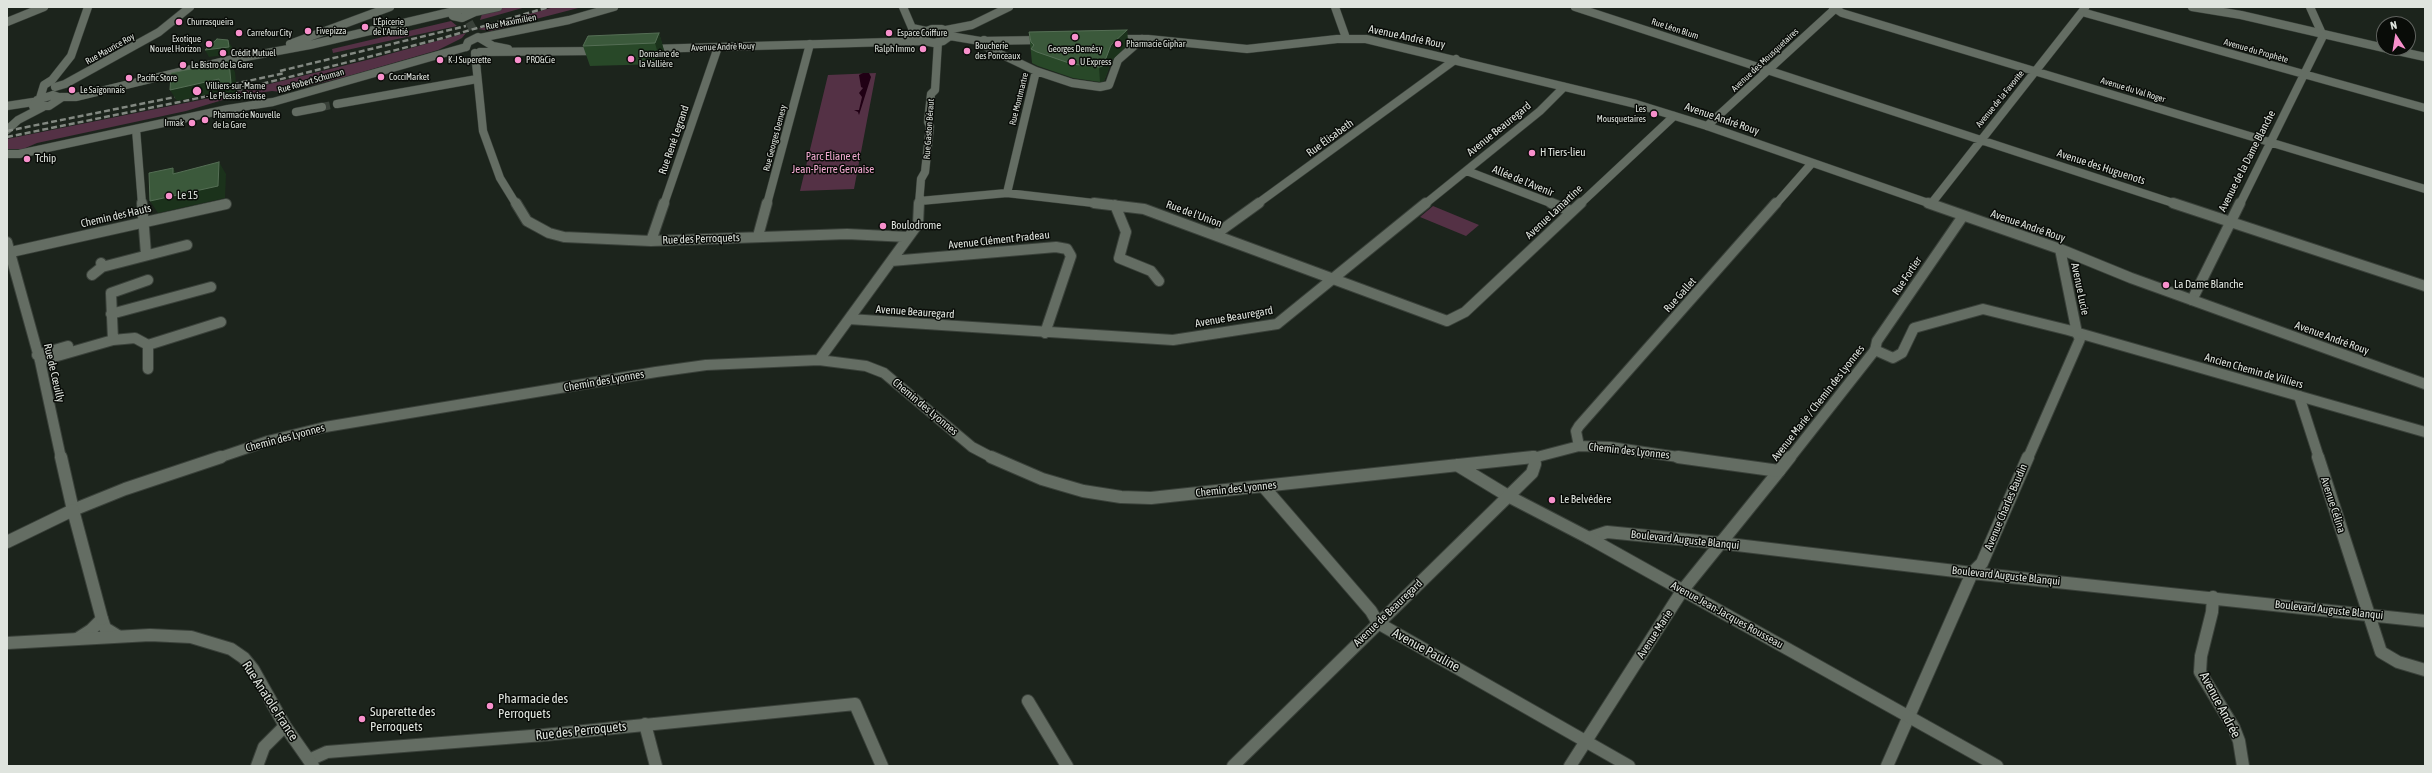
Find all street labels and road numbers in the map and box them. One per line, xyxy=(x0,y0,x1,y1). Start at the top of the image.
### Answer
street label: Rue Maximilien xyxy=(485,12,537,32)
street label: Rue Léon Blum xyxy=(1650,16,1700,42)
street label: Avenue André Rouy xyxy=(1367,22,1447,52)
street label: Avenue des Mousquetaires xyxy=(1729,26,1801,94)
street label: Rue Maurice Roy xyxy=(84,31,136,67)
street label: Avenue du Prophète xyxy=(2223,37,2289,65)
street label: Avenue André Rouy xyxy=(691,40,755,54)
street label: Rue Robert Schuman xyxy=(277,66,345,96)
street label: Avenue de la Favorite xyxy=(1974,68,2026,130)
street label: Rue Montmartre xyxy=(1007,72,1031,126)
street label: Avenue du Val Roger xyxy=(2099,75,2167,105)
street label: Rue Gaston Béraut xyxy=(922,98,936,160)
street label: Avenue Beauregard xyxy=(1464,99,1534,159)
street label: Avenue André Rouy xyxy=(1683,100,1761,138)
street label: Rue René Legrand xyxy=(656,104,692,176)
street label: Rue Georges Demesy xyxy=(761,104,789,172)
street label: Avenue de la Dame Blanche xyxy=(2216,108,2278,214)
street label: Rue Élisabeth xyxy=(1304,116,1356,160)
street label: Avenue des Huguenots xyxy=(2055,147,2147,187)
street label: Allée de l'Avenir xyxy=(1490,163,1556,199)
street label: Avenue Lamartine xyxy=(1523,182,1585,242)
street label: Rue de l'Union xyxy=(1164,198,1224,230)
street label: Chemin des Hauts xyxy=(79,201,153,231)
street label: Avenue André Rouy xyxy=(1989,207,2067,245)
street label: Avenue Clément Pradeau xyxy=(948,228,1050,252)
street label: Rue des Perroquets xyxy=(662,231,740,247)
street label: Rue Fortier xyxy=(1889,254,1925,298)
street label: Avenue Lucie xyxy=(2068,262,2092,316)
street label: Rue Gallet xyxy=(1661,275,1699,315)
street label: Avenue Beauregard xyxy=(875,303,955,321)
street label: Avenue Beauregard xyxy=(1194,304,1274,330)
street label: Avenue André Rouy xyxy=(2293,318,2371,358)
street label: Rue de Cœuilly xyxy=(41,342,67,404)
street label: Avenue Marie / Chemin des Lyonnes xyxy=(1769,343,1867,463)
street label: Ancien Chemin de Villiers xyxy=(2203,351,2305,391)
street label: Chemin des Lyonnes xyxy=(563,367,645,395)
street label: Chemin des Lyonnes xyxy=(890,376,960,438)
street label: Chemin des Lyonnes xyxy=(244,421,326,455)
street label: Chemin des Lyonnes xyxy=(1588,440,1670,462)
street label: Avenue Charles Baudin xyxy=(1982,462,2030,552)
street label: Avenue Célina xyxy=(2318,475,2348,535)
street label: Chemin des Lyonnes xyxy=(1195,478,1277,500)
street label: Boulevard Auguste Blanqui xyxy=(1630,528,1740,552)
street label: Boulevard Auguste Blanqui xyxy=(1951,564,2061,588)
street label: Avenue de Beauregard xyxy=(1351,577,1425,649)
street label: Avenue Jean-Jacques Rousseau xyxy=(1668,579,1786,651)
street label: Boulevard Auguste Blanqui xyxy=(2274,598,2384,622)
street label: Avenue Marie xyxy=(1634,607,1676,661)
street label: Avenue Pauline xyxy=(1389,625,1463,675)
street label: Rue Anatole France xyxy=(239,658,301,744)
street label: Avenue Andrée xyxy=(2196,669,2244,741)
street label: Rue des Perroquets xyxy=(535,718,627,744)

